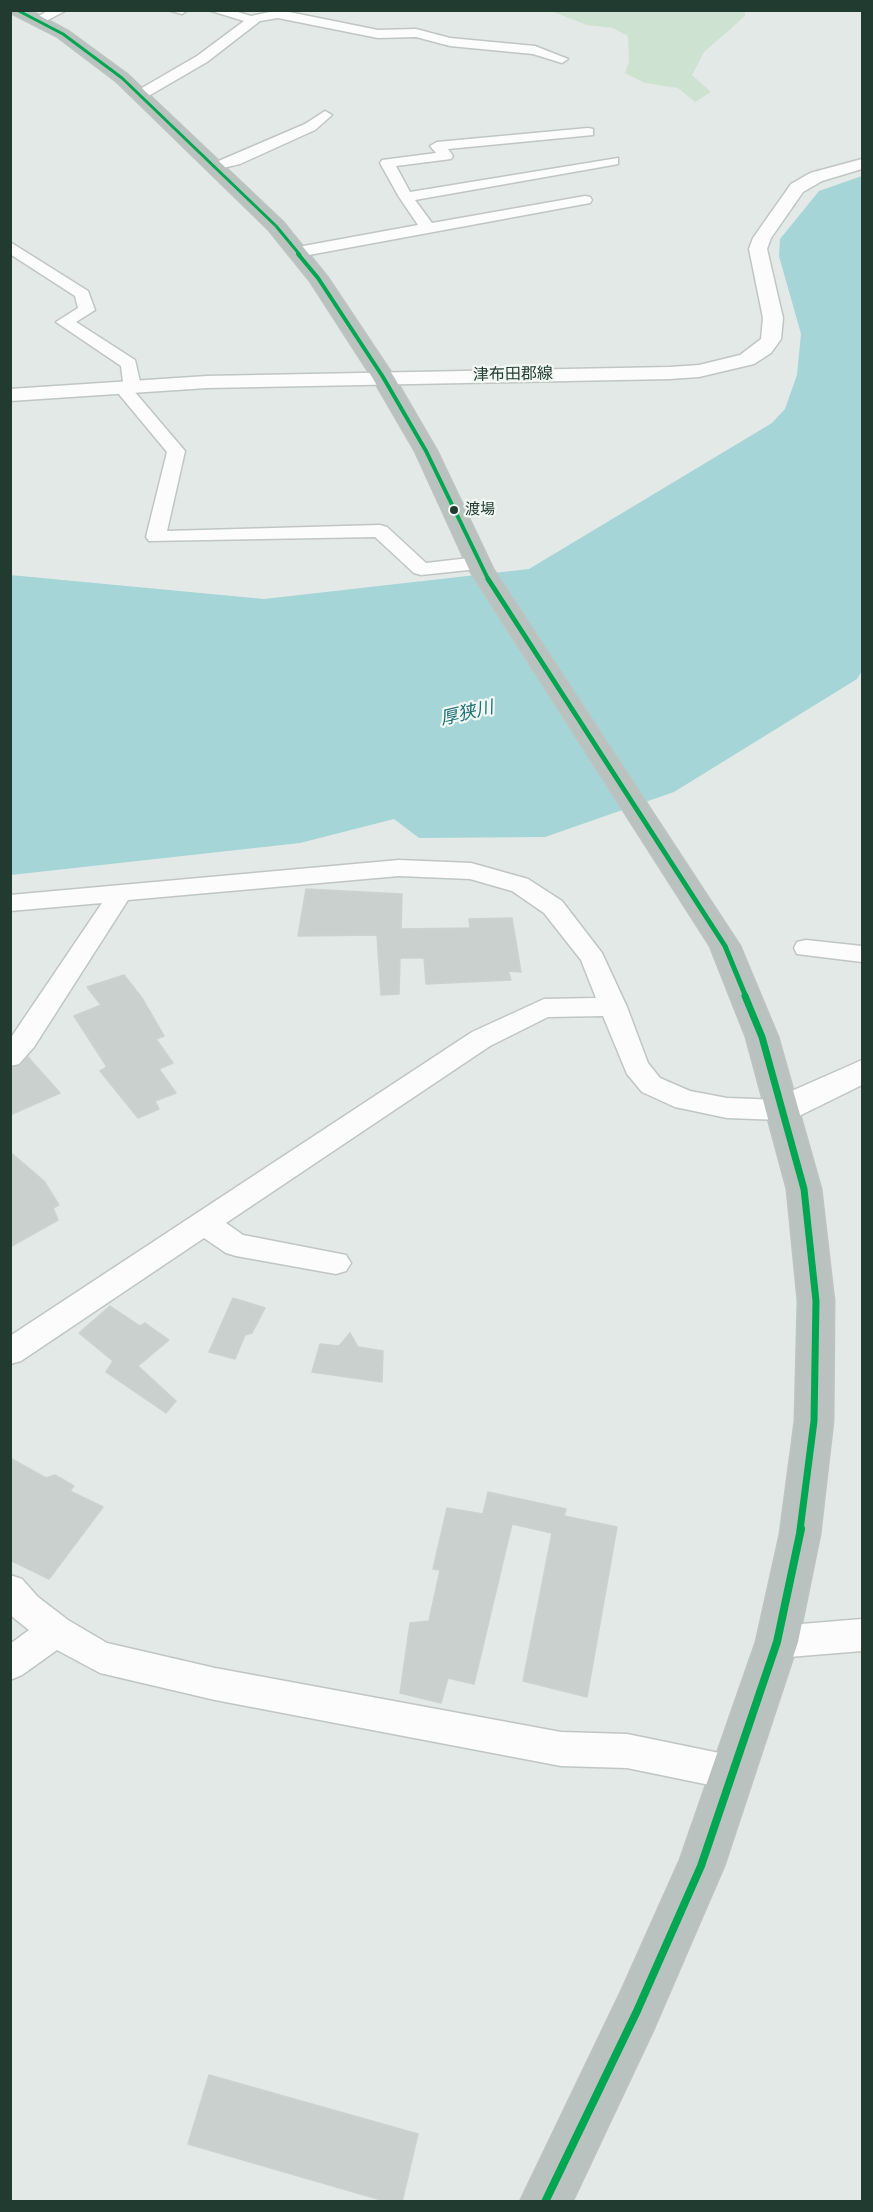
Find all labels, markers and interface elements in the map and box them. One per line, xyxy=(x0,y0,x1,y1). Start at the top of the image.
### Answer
street label: 津布田郡線 xyxy=(473,365,553,385)
place label: 渡場 xyxy=(465,501,495,519)
marker: 渡場 xyxy=(448,504,460,516)
water label: 厚狭川 xyxy=(438,697,496,731)

